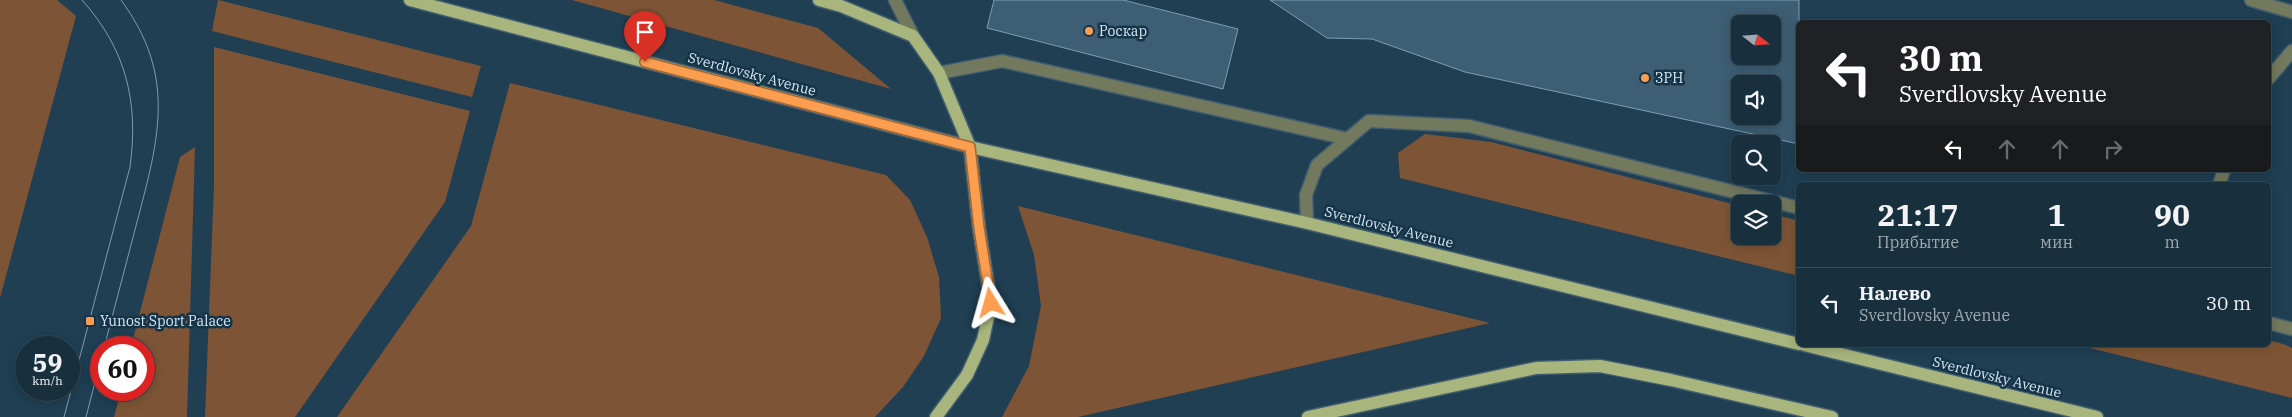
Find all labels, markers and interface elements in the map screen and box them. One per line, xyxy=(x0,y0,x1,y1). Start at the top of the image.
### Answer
pin xyxy=(624,11,666,62)
north arrow xyxy=(1731,15,1781,65)
map controls xyxy=(1731,15,1781,245)
icon: arrive xyxy=(631,18,659,46)
place label: Роскар xyxy=(1099,22,1147,40)
marker: Роскар xyxy=(1083,25,1095,37)
text: 30 m xyxy=(1899,35,1983,81)
icon: left xyxy=(1816,40,1881,105)
street label: Sverdlovsky Avenue xyxy=(686,48,818,100)
place label: ЗРН xyxy=(1655,69,1683,87)
marker: ЗРН xyxy=(1639,72,1651,84)
button: sound xyxy=(1731,75,1781,125)
text: Sverdlovsky Avenue xyxy=(1899,79,2107,108)
button: search xyxy=(1731,135,1781,185)
icon: left xyxy=(1940,135,1968,163)
icon: ahead xyxy=(1993,135,2021,163)
icon: ahead xyxy=(2046,135,2074,163)
icon: right xyxy=(2099,135,2127,163)
button: layers xyxy=(1731,195,1781,245)
text: 21:17 xyxy=(1877,195,1959,234)
text: 1 xyxy=(2048,195,2066,234)
text: 90 xyxy=(2154,195,2190,234)
street label: Sverdlovsky Avenue xyxy=(1323,202,1455,252)
text: Прибытие xyxy=(1877,232,1959,252)
text: мин xyxy=(2040,232,2073,252)
text: m xyxy=(2164,232,2180,252)
position arrow xyxy=(964,276,1016,328)
text: Налево xyxy=(1859,281,1931,305)
icon: left xyxy=(1816,289,1844,317)
text: 30 m xyxy=(2206,291,2251,315)
text: Sverdlovsky Avenue xyxy=(1859,305,2010,325)
place label: Yunost Sport Palace xyxy=(100,312,231,330)
marker: Yunost Sport Palace xyxy=(84,315,96,327)
speed limit sign: 60 xyxy=(90,336,155,401)
text: 59 xyxy=(32,346,63,379)
street label: Sverdlovsky Avenue xyxy=(1931,352,2063,402)
text: km/h xyxy=(32,373,63,388)

